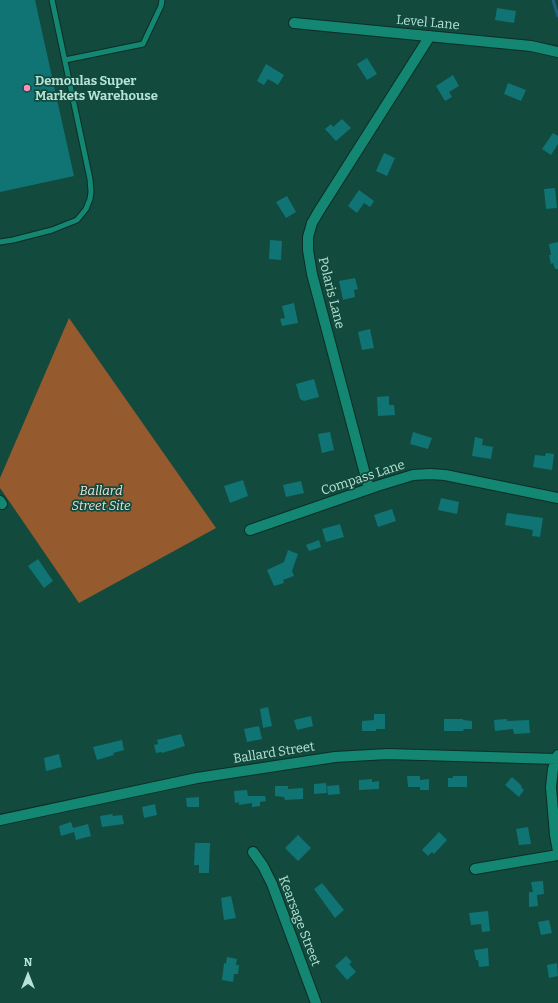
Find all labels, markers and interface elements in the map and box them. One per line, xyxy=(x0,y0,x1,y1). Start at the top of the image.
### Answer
street label: Level Lane xyxy=(396,12,460,34)
place label: Demoulas Super Markets Warehouse xyxy=(35,73,158,104)
marker: Demoulas Super Markets Warehouse xyxy=(22,83,32,93)
street label: Polaris Lane xyxy=(315,255,347,331)
street label: Compass Lane xyxy=(319,457,407,499)
park label: Ballard Street Site xyxy=(71,483,131,514)
street label: Ballard Street xyxy=(232,739,316,767)
street label: Kearsage Street xyxy=(275,874,323,968)
north arrow xyxy=(8,955,48,995)
text: N xyxy=(24,956,32,969)

